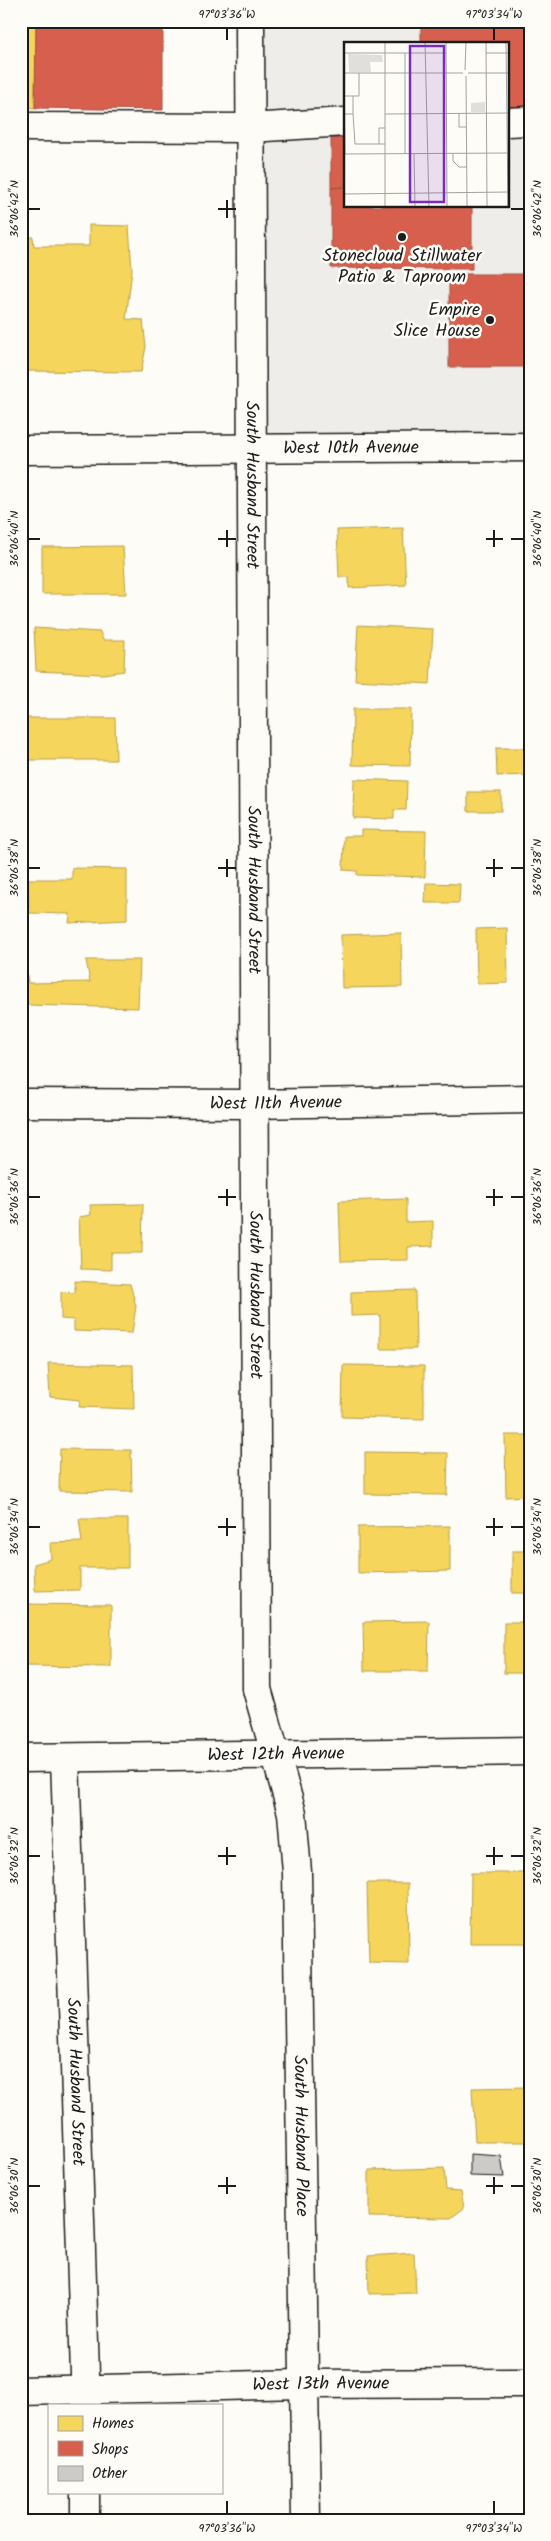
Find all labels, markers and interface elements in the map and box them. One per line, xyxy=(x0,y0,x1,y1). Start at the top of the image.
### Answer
text: 97°03'36"W xyxy=(199,5,255,24)
text: 97°03'34"W xyxy=(466,5,522,24)
inset map xyxy=(344,42,508,208)
text: 36°06'42"N xyxy=(5,180,24,238)
text: 36°06'42"N xyxy=(528,180,547,238)
marker: Stonecloud Stillwater Patio & Taproom xyxy=(396,231,408,243)
place label: Stonecloud Stillwater Patio & Taproom xyxy=(322,242,483,292)
place label: Empire Slice House xyxy=(394,296,480,346)
marker: Empire Slice House xyxy=(484,314,496,326)
street label: South Husband Street xyxy=(237,401,267,570)
street label: West 10th Avenue xyxy=(283,433,419,463)
text: 36°06'40"N xyxy=(5,511,24,567)
text: 36°06'40"N xyxy=(528,511,547,567)
street label: South Husband Street xyxy=(239,806,269,975)
text: 36°06'38"N xyxy=(5,839,24,897)
text: 36°06'38"N xyxy=(528,839,547,897)
street label: West 11th Avenue xyxy=(210,1088,342,1119)
text: 36°06'36"N xyxy=(5,1168,24,1226)
text: 36°06'36"N xyxy=(528,1168,547,1226)
street label: South Husband Street xyxy=(240,1211,270,1380)
text: 36°06'34"N xyxy=(5,1498,24,1556)
text: 36°06'34"N xyxy=(528,1498,547,1556)
street label: West 12th Avenue xyxy=(207,1739,345,1770)
text: 36°06'32"N xyxy=(5,1827,24,1885)
text: 36°06'32"N xyxy=(528,1827,547,1885)
street label: South Husband Street xyxy=(58,1997,93,2167)
street label: South Husband Place xyxy=(285,2055,316,2217)
text: 36°06'30"N xyxy=(5,2158,24,2214)
text: 36°06'30"N xyxy=(528,2158,547,2214)
street label: West 13th Avenue xyxy=(252,2369,389,2400)
legend xyxy=(48,2404,222,2494)
text: Homes xyxy=(92,2412,135,2436)
text: Shops xyxy=(92,2438,129,2462)
text: Other xyxy=(92,2462,128,2486)
text: 97°03'36"W xyxy=(199,2519,255,2538)
text: 97°03'34"W xyxy=(466,2519,522,2538)

